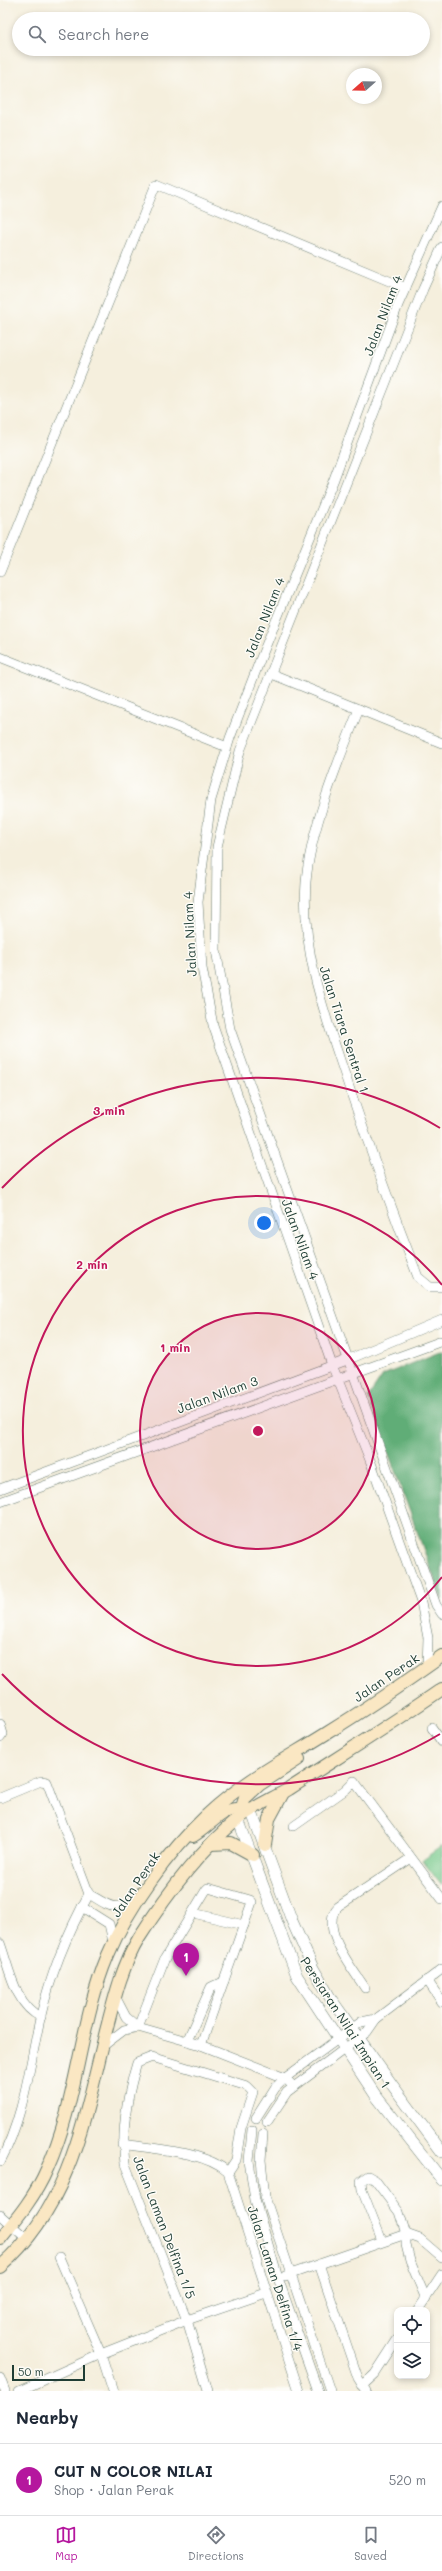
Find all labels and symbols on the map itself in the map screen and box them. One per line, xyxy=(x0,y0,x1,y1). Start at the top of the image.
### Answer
north arrow xyxy=(346,68,382,104)
street label: Jalan Nilam 4 xyxy=(359,272,405,358)
street label: Jalan Nilam 4 xyxy=(240,574,288,660)
street label: Jalan Nilam 4 xyxy=(178,891,200,977)
street label: Jalan Tiara Sentral 1 xyxy=(316,963,374,1095)
text: 3 min xyxy=(93,1102,125,1118)
street label: Jalan Nilam 4 xyxy=(278,1196,324,1282)
your location xyxy=(254,1213,274,1233)
text: 2 min xyxy=(76,1256,108,1272)
text: 1 min xyxy=(160,1339,190,1355)
street label: Jalan Nilam 3 xyxy=(174,1371,260,1417)
centre of rings xyxy=(251,1424,265,1438)
street label: Jalan Perak xyxy=(350,1649,422,1705)
street label: Jalan Perak xyxy=(107,1848,163,1920)
pin: 1 xyxy=(173,1943,199,1976)
street label: Persiaran Nilai Impian 1 xyxy=(297,1953,395,2091)
street label: Jalan Laman Delfina 1/5 xyxy=(130,2153,200,2301)
street label: Jalan Laman Delfina 1/4 xyxy=(244,2203,308,2353)
scale bar xyxy=(12,2363,85,2382)

